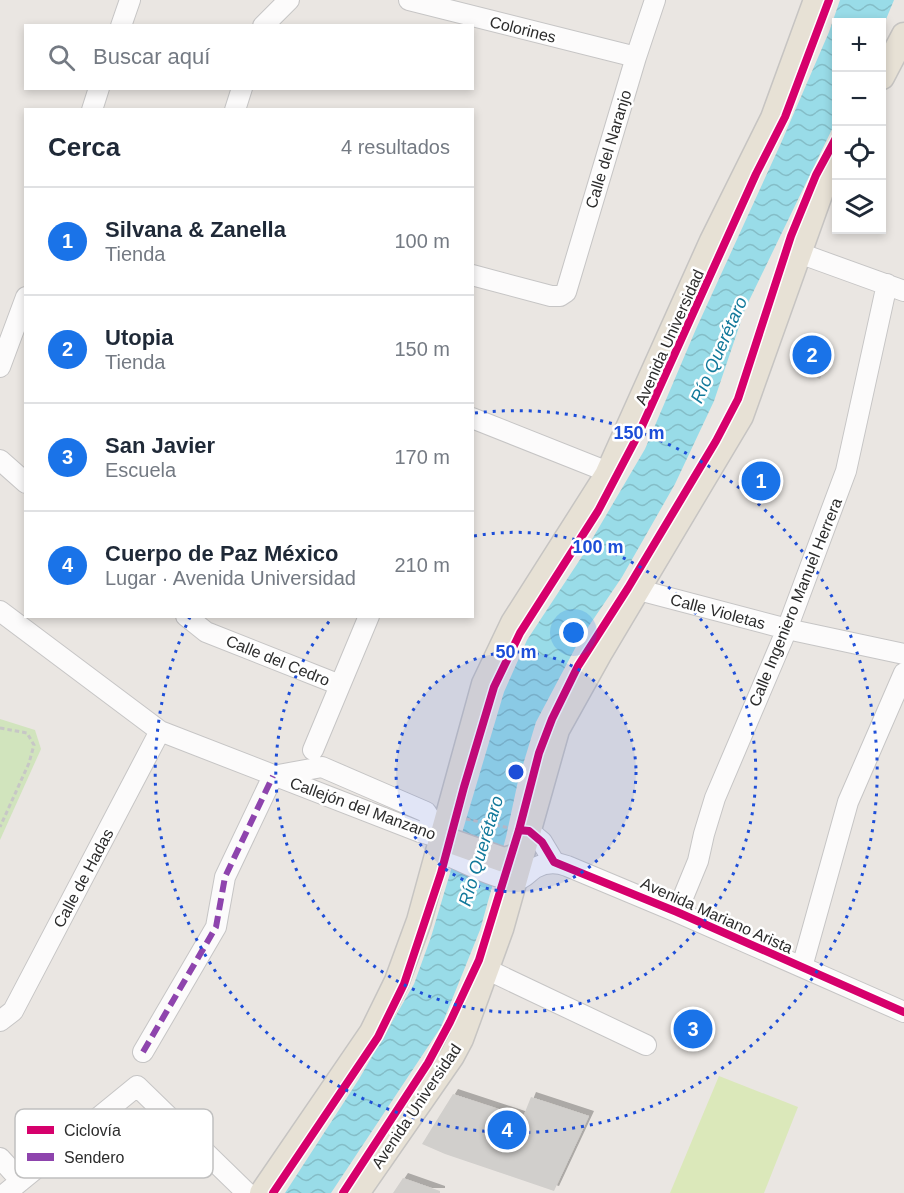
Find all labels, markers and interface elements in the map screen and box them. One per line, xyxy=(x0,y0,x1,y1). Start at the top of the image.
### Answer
street label: Colorines xyxy=(488,13,558,46)
map controls xyxy=(832,18,886,234)
button: + xyxy=(832,18,886,72)
search box xyxy=(24,24,474,90)
icon: search xyxy=(45,41,78,74)
text: Buscar aquí xyxy=(93,44,210,69)
button: − xyxy=(832,72,886,126)
street label: Calle del Naranjo xyxy=(582,88,635,210)
button: locate xyxy=(832,126,886,180)
text: Cerca xyxy=(48,132,120,162)
text: 4 resultados xyxy=(341,136,450,158)
button: layers xyxy=(832,180,886,234)
text: Silvana & Zanella xyxy=(105,217,286,242)
text: 1 xyxy=(62,230,73,252)
text: 100 m xyxy=(394,230,450,252)
text: Tienda xyxy=(105,243,165,265)
street label: Avenida Universidad xyxy=(632,267,707,408)
water label: Río Querétaro xyxy=(687,294,751,406)
text: Utopia xyxy=(105,325,173,350)
pin: 2 xyxy=(792,332,832,378)
text: 2 xyxy=(62,338,73,360)
text: 150 m xyxy=(394,338,450,360)
text: Tienda xyxy=(105,351,165,373)
text: 150 m xyxy=(613,423,665,443)
text: San Javier xyxy=(105,433,215,458)
text: 3 xyxy=(62,446,73,468)
text: 170 m xyxy=(394,446,450,468)
pin: 1 xyxy=(742,458,780,504)
text: Escuela xyxy=(105,459,176,481)
street label: Calle Ingeniero Manuel Herrera xyxy=(746,495,845,709)
text: 100 m xyxy=(572,537,624,557)
text: Cuerpo de Paz México xyxy=(105,541,339,566)
text: 4 xyxy=(62,554,73,576)
text: 210 m xyxy=(394,554,450,576)
text: Lugar · Avenida Universidad xyxy=(105,567,356,589)
street label: Calle Violetas xyxy=(669,591,767,632)
your location xyxy=(559,618,588,647)
street label: Calle del Cedro xyxy=(224,632,332,689)
text: 50 m xyxy=(495,642,537,662)
centre of rings xyxy=(506,762,526,782)
street label: Callejón del Manzano xyxy=(288,774,438,843)
water label: Río Querétaro xyxy=(455,794,507,908)
street label: Calle de Hadas xyxy=(50,826,117,931)
street label: Avenida Mariano Arista xyxy=(638,874,795,957)
pin: 3 xyxy=(674,1006,712,1052)
street label: Avenida Universidad xyxy=(368,1041,464,1172)
pin: 4 xyxy=(488,1108,526,1152)
legend xyxy=(15,1109,213,1178)
text: Ciclovía xyxy=(64,1122,121,1139)
text: Sendero xyxy=(64,1149,125,1166)

